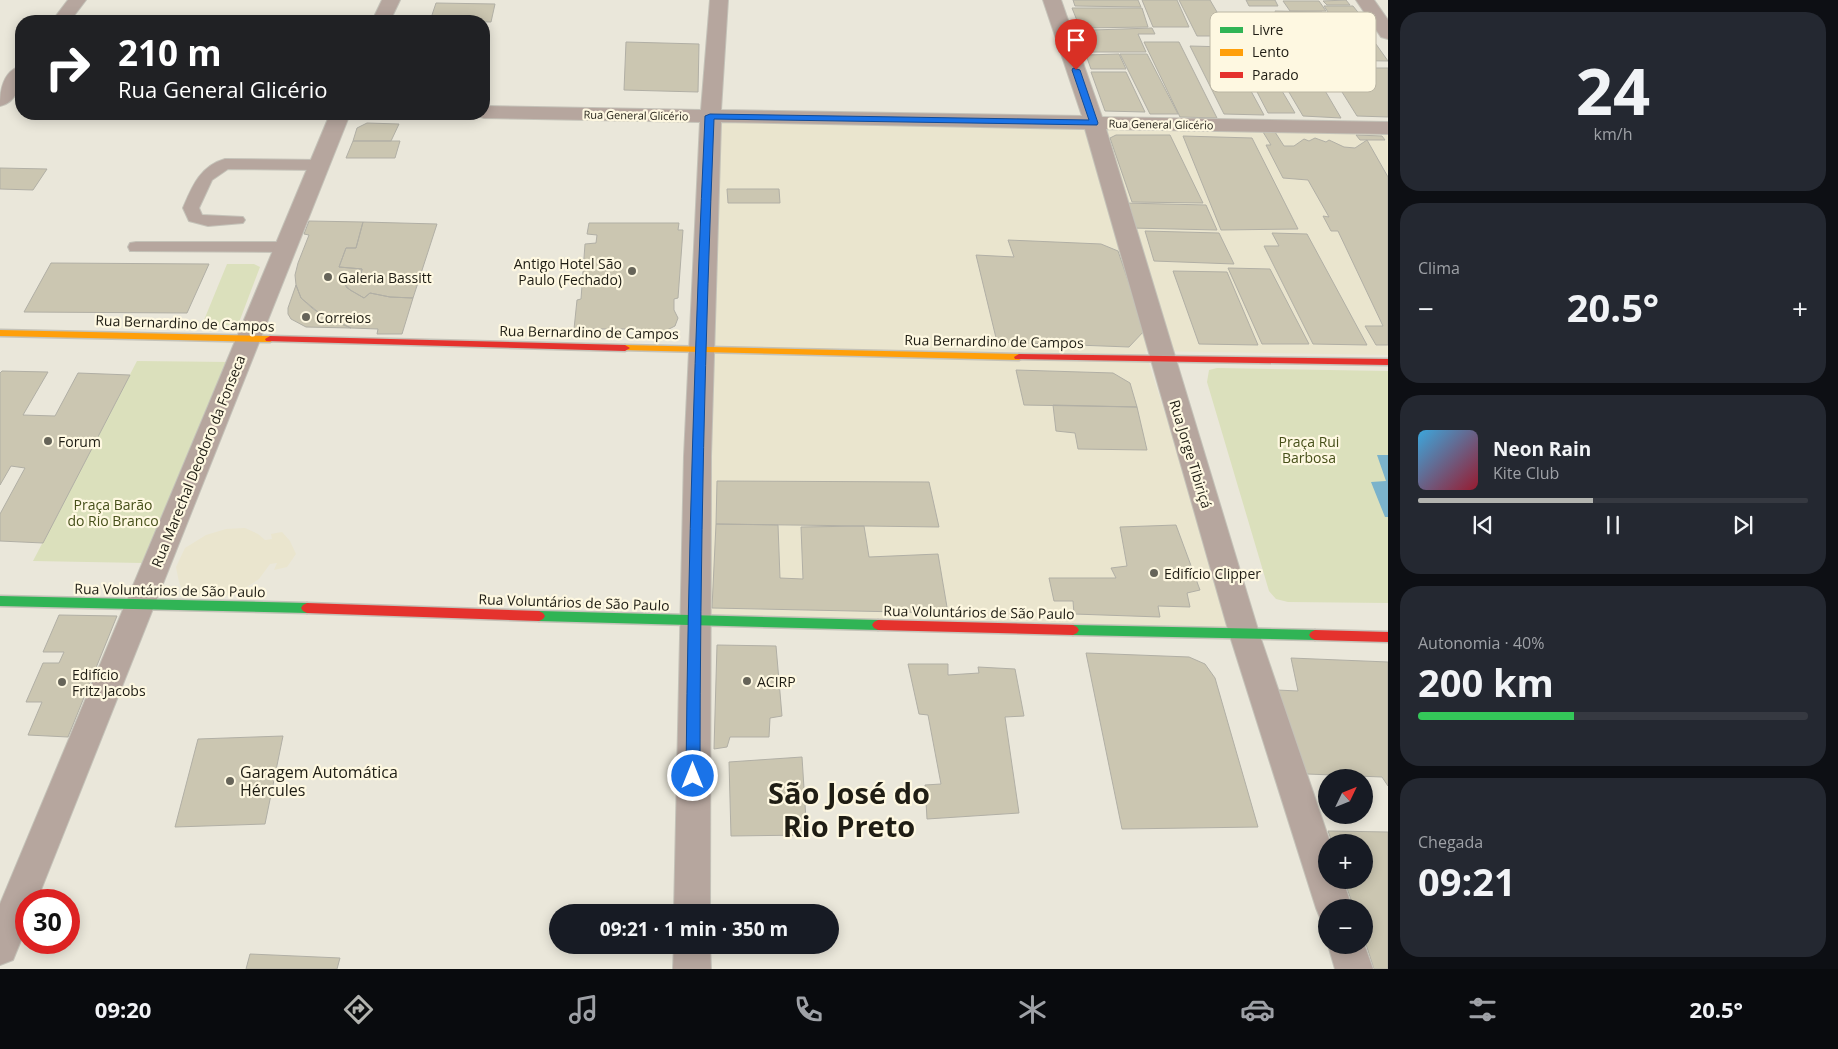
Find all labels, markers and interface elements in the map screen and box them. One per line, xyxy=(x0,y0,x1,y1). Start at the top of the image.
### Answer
legend xyxy=(1210,12,1376,92)
pin xyxy=(1055,19,1097,70)
text: Livre xyxy=(1252,20,1284,39)
icon: arrive xyxy=(1062,26,1090,54)
text: 210 m xyxy=(118,29,222,76)
icon: right xyxy=(35,35,100,100)
text: Lento xyxy=(1252,42,1289,61)
text: 24 xyxy=(1576,46,1650,134)
text: Parado xyxy=(1252,65,1299,84)
text: Rua General Glicério xyxy=(118,74,327,104)
street label: Rua General Glicério xyxy=(584,107,689,123)
street label: Rua General Glicério xyxy=(1109,116,1214,132)
text: km/h xyxy=(1594,123,1632,145)
place label: Antigo Hotel São Paulo (Fechado) xyxy=(514,254,622,289)
text: Clima xyxy=(1418,257,1460,279)
marker: Antigo Hotel São Paulo (Fechado) xyxy=(626,265,638,277)
place label: Galeria Bassitt xyxy=(338,268,432,287)
marker: Galeria Bassitt xyxy=(322,271,334,283)
text: 20.5° xyxy=(1567,281,1659,333)
text: − xyxy=(1418,289,1434,327)
text: + xyxy=(1792,289,1808,327)
place label: Correios xyxy=(316,308,372,327)
street label: Rua Bernardino de Campos xyxy=(95,310,275,336)
marker: Correios xyxy=(300,311,312,323)
street label: Rua Bernardino de Campos xyxy=(499,321,679,343)
street label: Rua Bernardino de Campos xyxy=(904,330,1084,352)
street label: Rua Marechal Deodoro da Fonseca xyxy=(147,352,249,570)
street label: Rua Jorge Tibiriçá xyxy=(1165,397,1217,511)
place label: Forum xyxy=(58,432,101,451)
park label: Praça Rui Barbosa xyxy=(1279,432,1339,467)
marker: Forum xyxy=(42,435,54,447)
text: Neon Rain xyxy=(1493,436,1591,462)
text: Kite Club xyxy=(1493,462,1559,484)
park label: Praça Barão do Rio Branco xyxy=(67,495,159,530)
icon: previous xyxy=(1469,511,1497,539)
icon: pause xyxy=(1599,511,1627,539)
icon: next xyxy=(1729,511,1757,539)
place label: Edifício Clipper xyxy=(1164,564,1261,583)
marker: Edifício Clipper xyxy=(1148,567,1160,579)
street label: Rua Voluntários de São Paulo xyxy=(74,579,266,601)
street label: Rua Voluntários de São Paulo xyxy=(478,589,670,615)
street label: Rua Voluntários de São Paulo xyxy=(883,601,1075,623)
text: Autonomia · 40% xyxy=(1418,632,1544,654)
text: 200 km xyxy=(1418,656,1554,708)
place label: Edifício Fritz Jacobs xyxy=(72,665,146,700)
place label: ACIRP xyxy=(757,672,796,691)
marker: ACIRP xyxy=(741,675,753,687)
marker: Edifício Fritz Jacobs xyxy=(56,676,68,688)
position arrow xyxy=(666,749,718,801)
place label: Garagem Automática Hércules xyxy=(240,761,398,801)
north arrow xyxy=(1318,769,1372,824)
map controls xyxy=(1318,769,1373,954)
district label: São José do Rio Preto xyxy=(768,773,930,845)
marker: Garagem Automática Hércules xyxy=(224,775,236,787)
text: Chegada xyxy=(1418,831,1483,853)
button: + xyxy=(1318,834,1373,889)
text: 09:21 xyxy=(1418,855,1516,907)
speed limit sign: 30 xyxy=(15,889,80,954)
button: − xyxy=(1318,899,1373,954)
text: 09:21 · 1 min · 350 m xyxy=(600,916,788,942)
icon: directions xyxy=(341,992,376,1027)
icon: music xyxy=(566,992,601,1027)
icon: phone xyxy=(791,992,826,1027)
icon: climate xyxy=(1015,992,1050,1027)
icon: car xyxy=(1240,992,1275,1027)
icon: filters xyxy=(1465,992,1500,1027)
text: 09:20 xyxy=(95,994,151,1024)
text: 20.5° xyxy=(1690,994,1743,1024)

